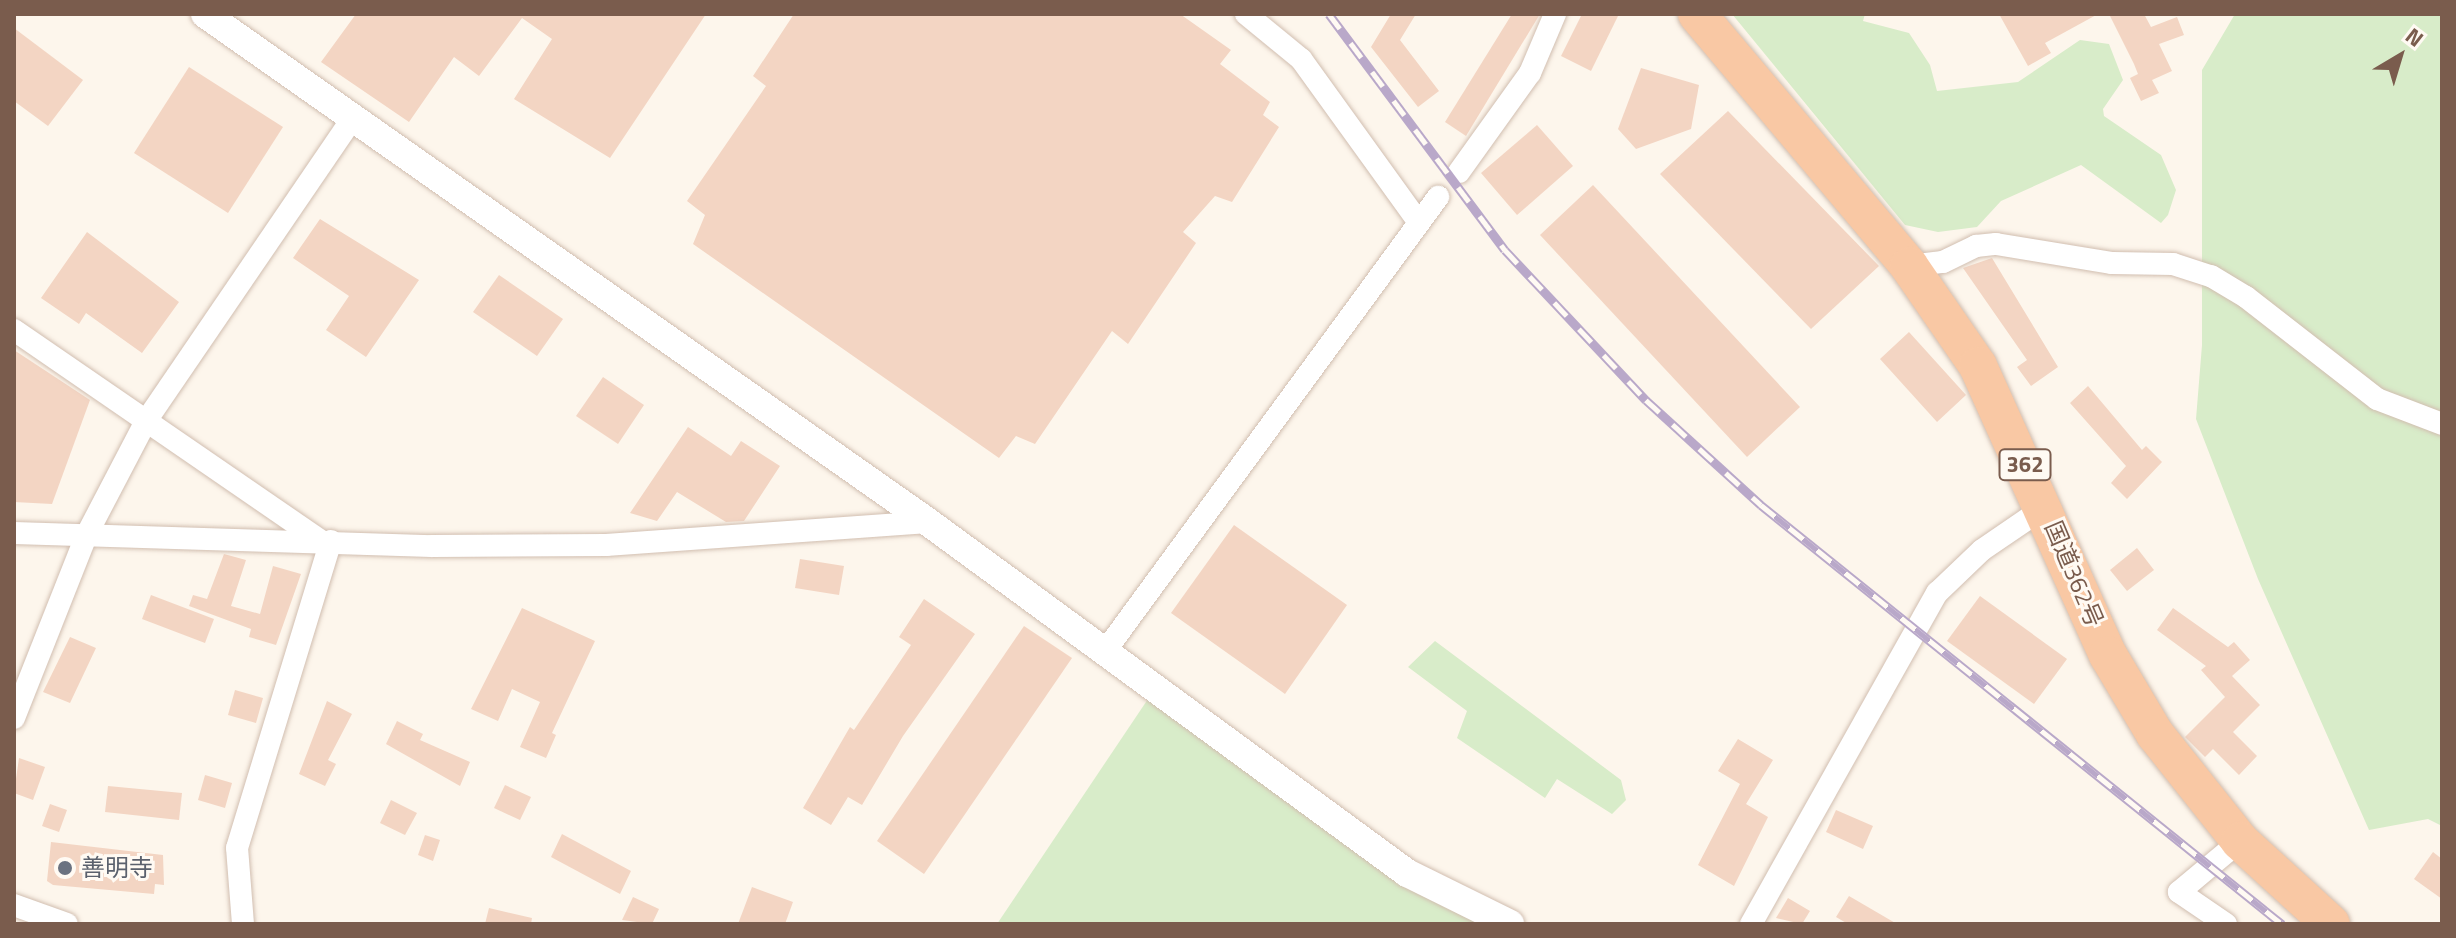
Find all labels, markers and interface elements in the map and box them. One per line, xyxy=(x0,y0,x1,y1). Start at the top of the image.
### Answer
north arrow xyxy=(2360,16,2440,96)
text: N xyxy=(2398,19,2431,55)
road number: 362 xyxy=(1997,447,2053,483)
street label: 国道362号 xyxy=(2039,517,2109,631)
place label: 善明寺 xyxy=(81,854,153,882)
marker: 善明寺 xyxy=(56,859,74,877)

